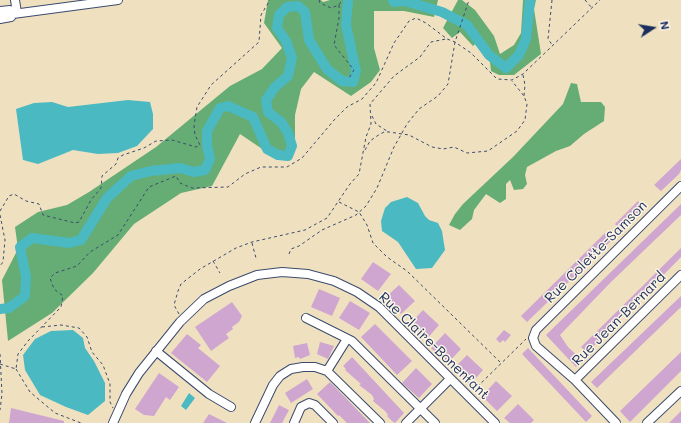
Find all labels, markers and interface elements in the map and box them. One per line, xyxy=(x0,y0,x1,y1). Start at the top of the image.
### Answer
north arrow xyxy=(633,8,673,48)
text: N xyxy=(657,20,673,31)
street label: Rue Colette-Samson xyxy=(541,197,651,307)
street label: Rue Jean-Bernard xyxy=(569,269,669,369)
street label: Rue Claire-Bonenfant xyxy=(375,289,493,403)

